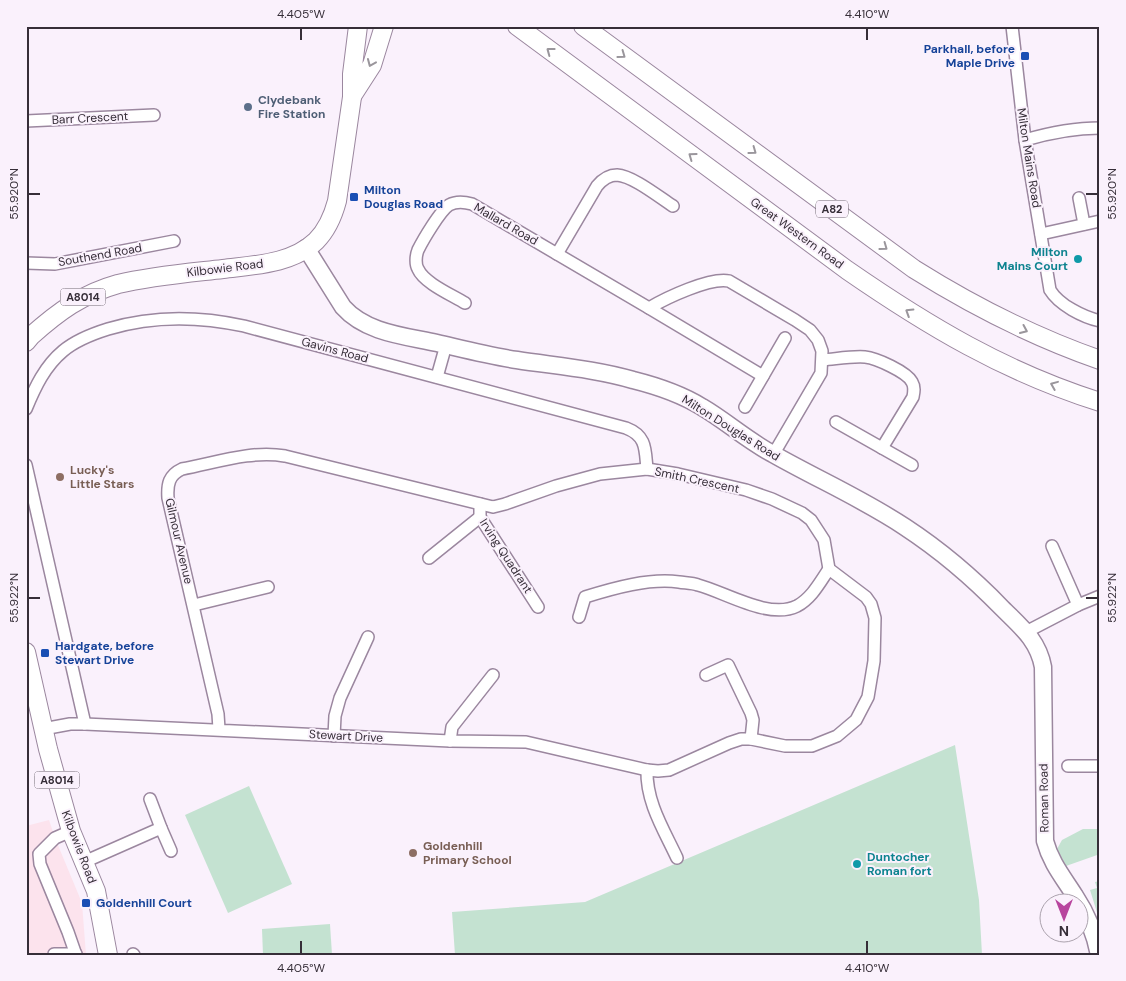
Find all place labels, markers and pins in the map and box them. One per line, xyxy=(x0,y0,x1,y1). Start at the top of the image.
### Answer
place label: Parkhall, before Maple Drive xyxy=(924,41,1015,71)
marker: Parkhall, before Maple Drive xyxy=(1019,50,1031,62)
place label: Clydebank Fire Station xyxy=(258,92,325,122)
marker: Clydebank Fire Station xyxy=(242,101,254,113)
place label: Milton Douglas Road xyxy=(364,182,443,212)
marker: Milton Douglas Road xyxy=(348,191,360,203)
place label: Milton Mains Court xyxy=(997,244,1068,274)
marker: Milton Mains Court xyxy=(1072,253,1084,265)
place label: Lucky's Little Stars xyxy=(70,462,134,492)
marker: Lucky's Little Stars xyxy=(54,471,66,483)
place label: Hardgate, before Stewart Drive xyxy=(55,638,154,668)
marker: Hardgate, before Stewart Drive xyxy=(39,647,51,659)
place label: Goldenhill Primary School xyxy=(423,838,512,868)
marker: Goldenhill Primary School xyxy=(407,847,419,859)
place label: Duntocher Roman fort xyxy=(867,849,932,879)
marker: Duntocher Roman fort xyxy=(851,858,863,870)
place label: Goldenhill Court xyxy=(96,895,192,911)
marker: Goldenhill Court xyxy=(80,897,92,909)

